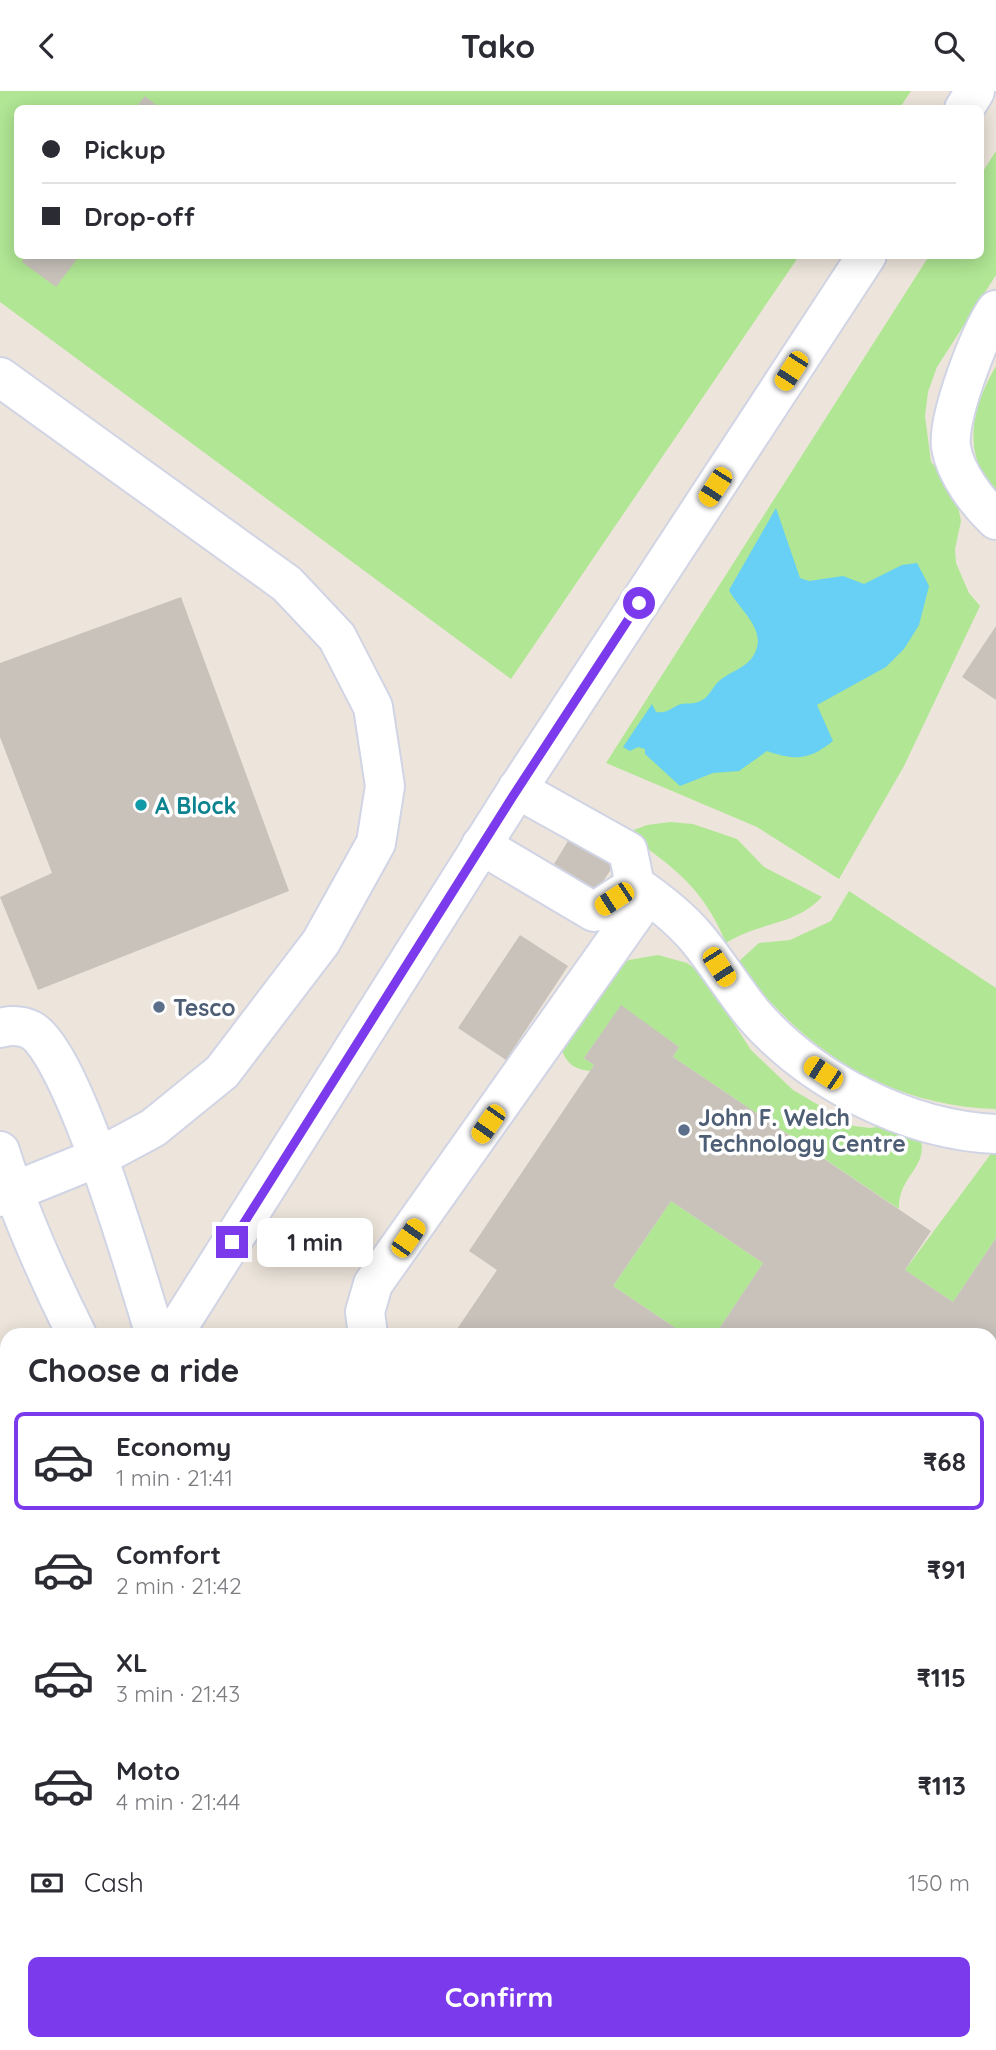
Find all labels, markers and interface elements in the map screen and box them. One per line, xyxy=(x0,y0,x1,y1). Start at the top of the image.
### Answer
text: Tako xyxy=(461,26,535,66)
icon: back xyxy=(28,27,66,65)
icon: search xyxy=(930,27,968,65)
text: Pickup xyxy=(84,133,166,166)
text: Drop-off xyxy=(84,200,195,233)
car xyxy=(771,348,812,394)
car xyxy=(695,464,736,510)
route start xyxy=(623,587,655,619)
place label: A Block xyxy=(155,791,237,820)
marker: A Block xyxy=(133,797,149,813)
car xyxy=(591,879,638,919)
car xyxy=(699,944,740,990)
place label: Tesco xyxy=(173,993,236,1022)
marker: Tesco xyxy=(151,999,167,1015)
car xyxy=(800,1053,847,1093)
car xyxy=(468,1101,509,1147)
place label: John F. Welch Technology Centre xyxy=(698,1103,906,1158)
marker: John F. Welch Technology Centre xyxy=(676,1122,692,1138)
car xyxy=(388,1215,429,1261)
callout: 1 min xyxy=(256,1217,372,1267)
route end xyxy=(216,1226,248,1258)
text: 1 min xyxy=(287,1228,343,1257)
text: Choose a ride xyxy=(28,1350,240,1390)
icon: car xyxy=(32,1430,95,1493)
text: Economy xyxy=(116,1430,231,1463)
text: ₹68 xyxy=(923,1445,966,1478)
text: 1 min · 21:41 xyxy=(116,1463,233,1492)
icon: car xyxy=(32,1538,95,1601)
text: Comfort xyxy=(116,1538,221,1571)
text: ₹91 xyxy=(927,1553,966,1586)
text: 2 min · 21:42 xyxy=(116,1571,242,1600)
icon: car xyxy=(32,1646,95,1709)
text: XL xyxy=(116,1646,148,1679)
text: ₹115 xyxy=(916,1661,966,1694)
text: 3 min · 21:43 xyxy=(116,1679,240,1708)
icon: car xyxy=(32,1754,95,1817)
text: Moto xyxy=(116,1754,180,1787)
text: ₹113 xyxy=(917,1769,966,1802)
text: 4 min · 21:44 xyxy=(116,1787,240,1816)
icon: cash xyxy=(28,1864,66,1902)
text: Cash xyxy=(84,1866,144,1899)
text: 150 m xyxy=(908,1868,970,1897)
button: Confirm xyxy=(28,1957,970,2037)

